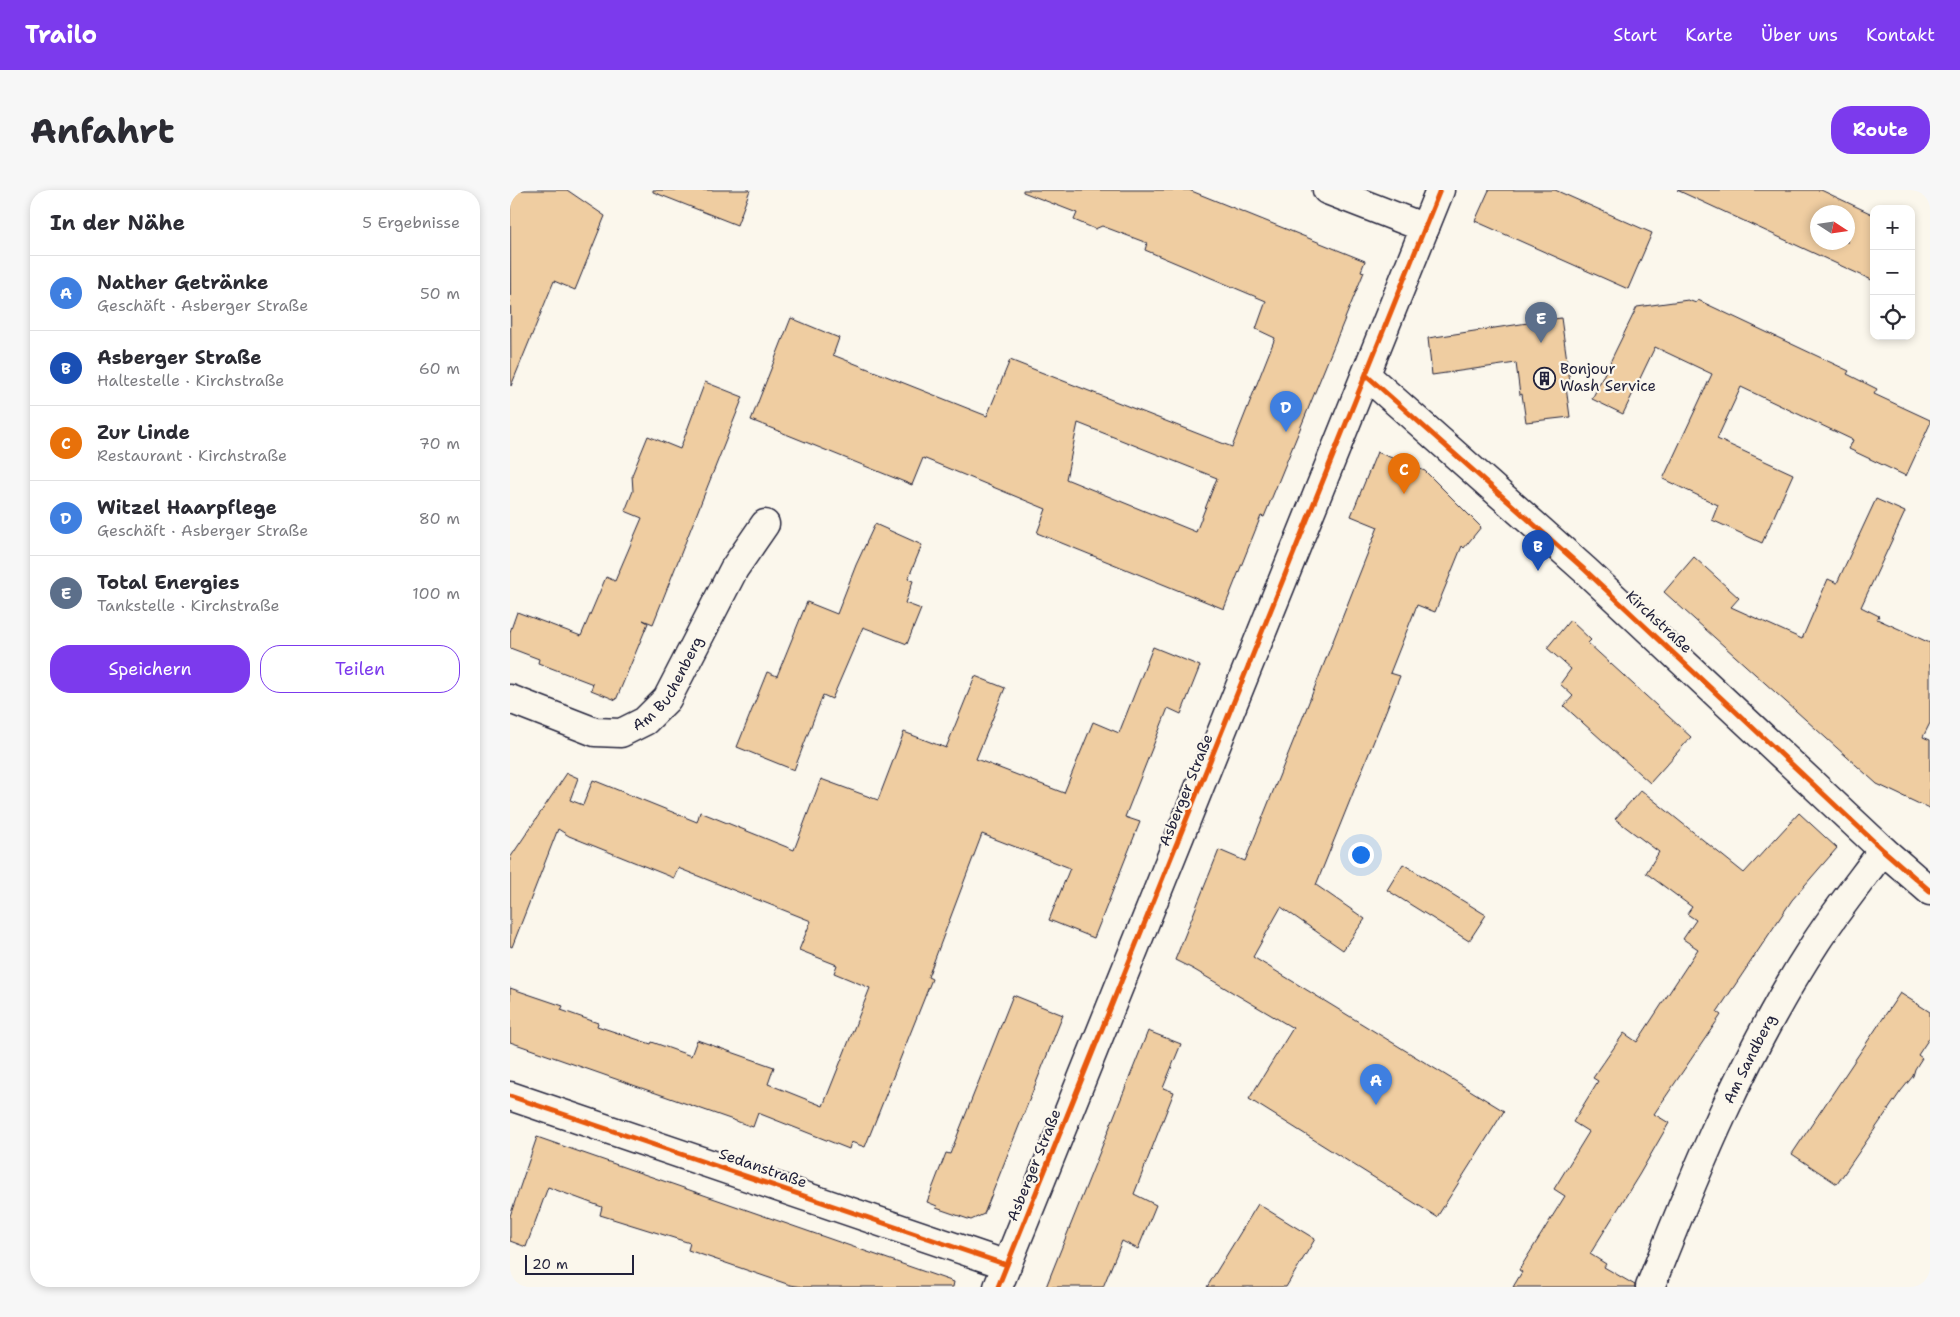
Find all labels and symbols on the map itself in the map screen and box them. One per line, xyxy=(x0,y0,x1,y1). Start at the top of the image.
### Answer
north arrow xyxy=(1810,205,1855,250)
pin: E xyxy=(1525,302,1557,343)
place label: Bonjour Wash Service xyxy=(1560,359,1656,396)
building icon: Bonjour Wash Service xyxy=(1532,366,1556,390)
pin: D xyxy=(1270,391,1302,432)
pin: C xyxy=(1388,453,1420,494)
pin: B xyxy=(1522,530,1554,571)
street label: Kirchstraße xyxy=(1622,586,1696,658)
street label: Am Buchenberg xyxy=(629,633,708,736)
street label: Asberger Straße xyxy=(1154,731,1218,849)
your location xyxy=(1348,842,1374,868)
street label: Am Sandberg xyxy=(1719,1011,1781,1107)
pin: A xyxy=(1360,1064,1392,1105)
street label: Asberger Straße xyxy=(1002,1106,1066,1224)
street label: Sedanstraße xyxy=(716,1144,810,1192)
scale bar xyxy=(525,1252,634,1275)

